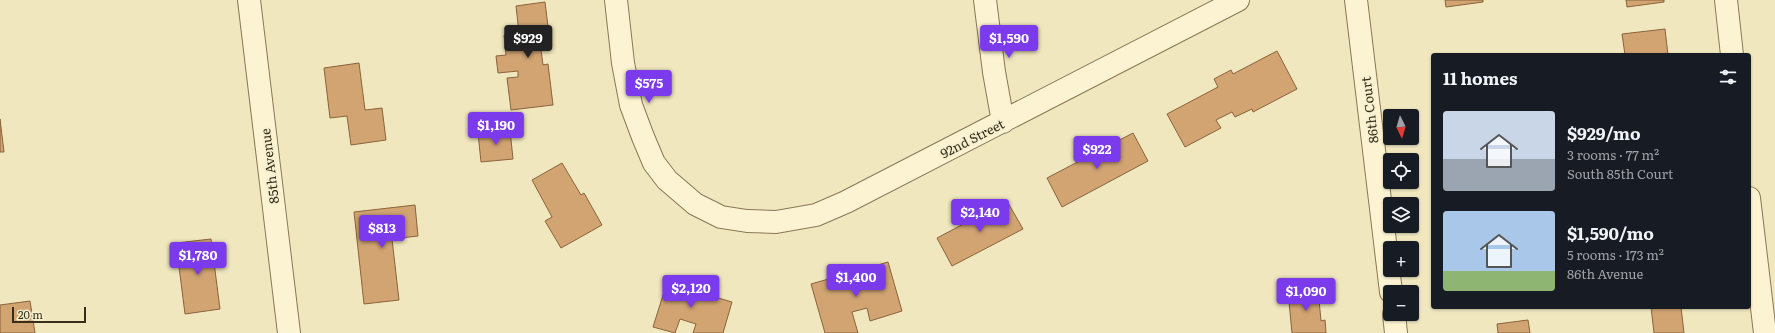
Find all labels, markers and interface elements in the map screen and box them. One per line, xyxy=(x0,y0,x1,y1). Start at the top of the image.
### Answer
pin: $929 xyxy=(504,25,552,59)
pin: $1,590 xyxy=(976,25,1042,59)
text: $929 xyxy=(513,28,543,47)
text: $1,590 xyxy=(989,28,1029,47)
text: 11 homes xyxy=(1443,65,1517,90)
icon: filters xyxy=(1717,66,1739,88)
pin: $575 xyxy=(625,70,673,104)
text: $575 xyxy=(635,73,663,92)
street label: 86th Court xyxy=(1355,75,1383,144)
north arrow xyxy=(1383,109,1419,145)
map controls xyxy=(1383,109,1419,321)
pin: $1,190 xyxy=(463,112,529,146)
street label: 92nd Street xyxy=(937,113,1008,162)
text: $1,190 xyxy=(477,115,515,134)
text: $929/mo xyxy=(1567,120,1641,145)
street label: 85th Avenue xyxy=(255,127,283,205)
icon: home xyxy=(1475,127,1523,175)
pin: $922 xyxy=(1073,136,1121,170)
text: $922 xyxy=(1083,139,1112,158)
text: 3 rooms · 77 m² xyxy=(1567,145,1659,164)
button: locate xyxy=(1383,153,1419,189)
text: South 85th Court xyxy=(1567,164,1673,183)
button: layers xyxy=(1383,197,1419,233)
pin: $2,140 xyxy=(947,199,1013,233)
text: $2,140 xyxy=(960,202,1000,221)
pin: $813 xyxy=(358,215,406,249)
text: $813 xyxy=(368,218,396,237)
text: $1,590/mo xyxy=(1567,220,1654,245)
icon: home xyxy=(1475,227,1523,275)
button: + xyxy=(1383,241,1419,277)
pin: $1,780 xyxy=(165,242,231,276)
text: $1,780 xyxy=(178,245,218,264)
text: 5 rooms · 173 m² xyxy=(1567,245,1664,264)
pin: $1,400 xyxy=(823,264,889,298)
text: 86th Avenue xyxy=(1567,264,1643,283)
text: $1,400 xyxy=(836,267,876,286)
pin: $2,120 xyxy=(658,275,724,309)
text: $2,120 xyxy=(671,278,711,297)
pin: $1,090 xyxy=(1273,278,1339,312)
text: $1,090 xyxy=(1286,281,1326,300)
button: − xyxy=(1383,285,1419,321)
scale bar xyxy=(12,305,86,324)
text: 20 m xyxy=(18,306,43,322)

